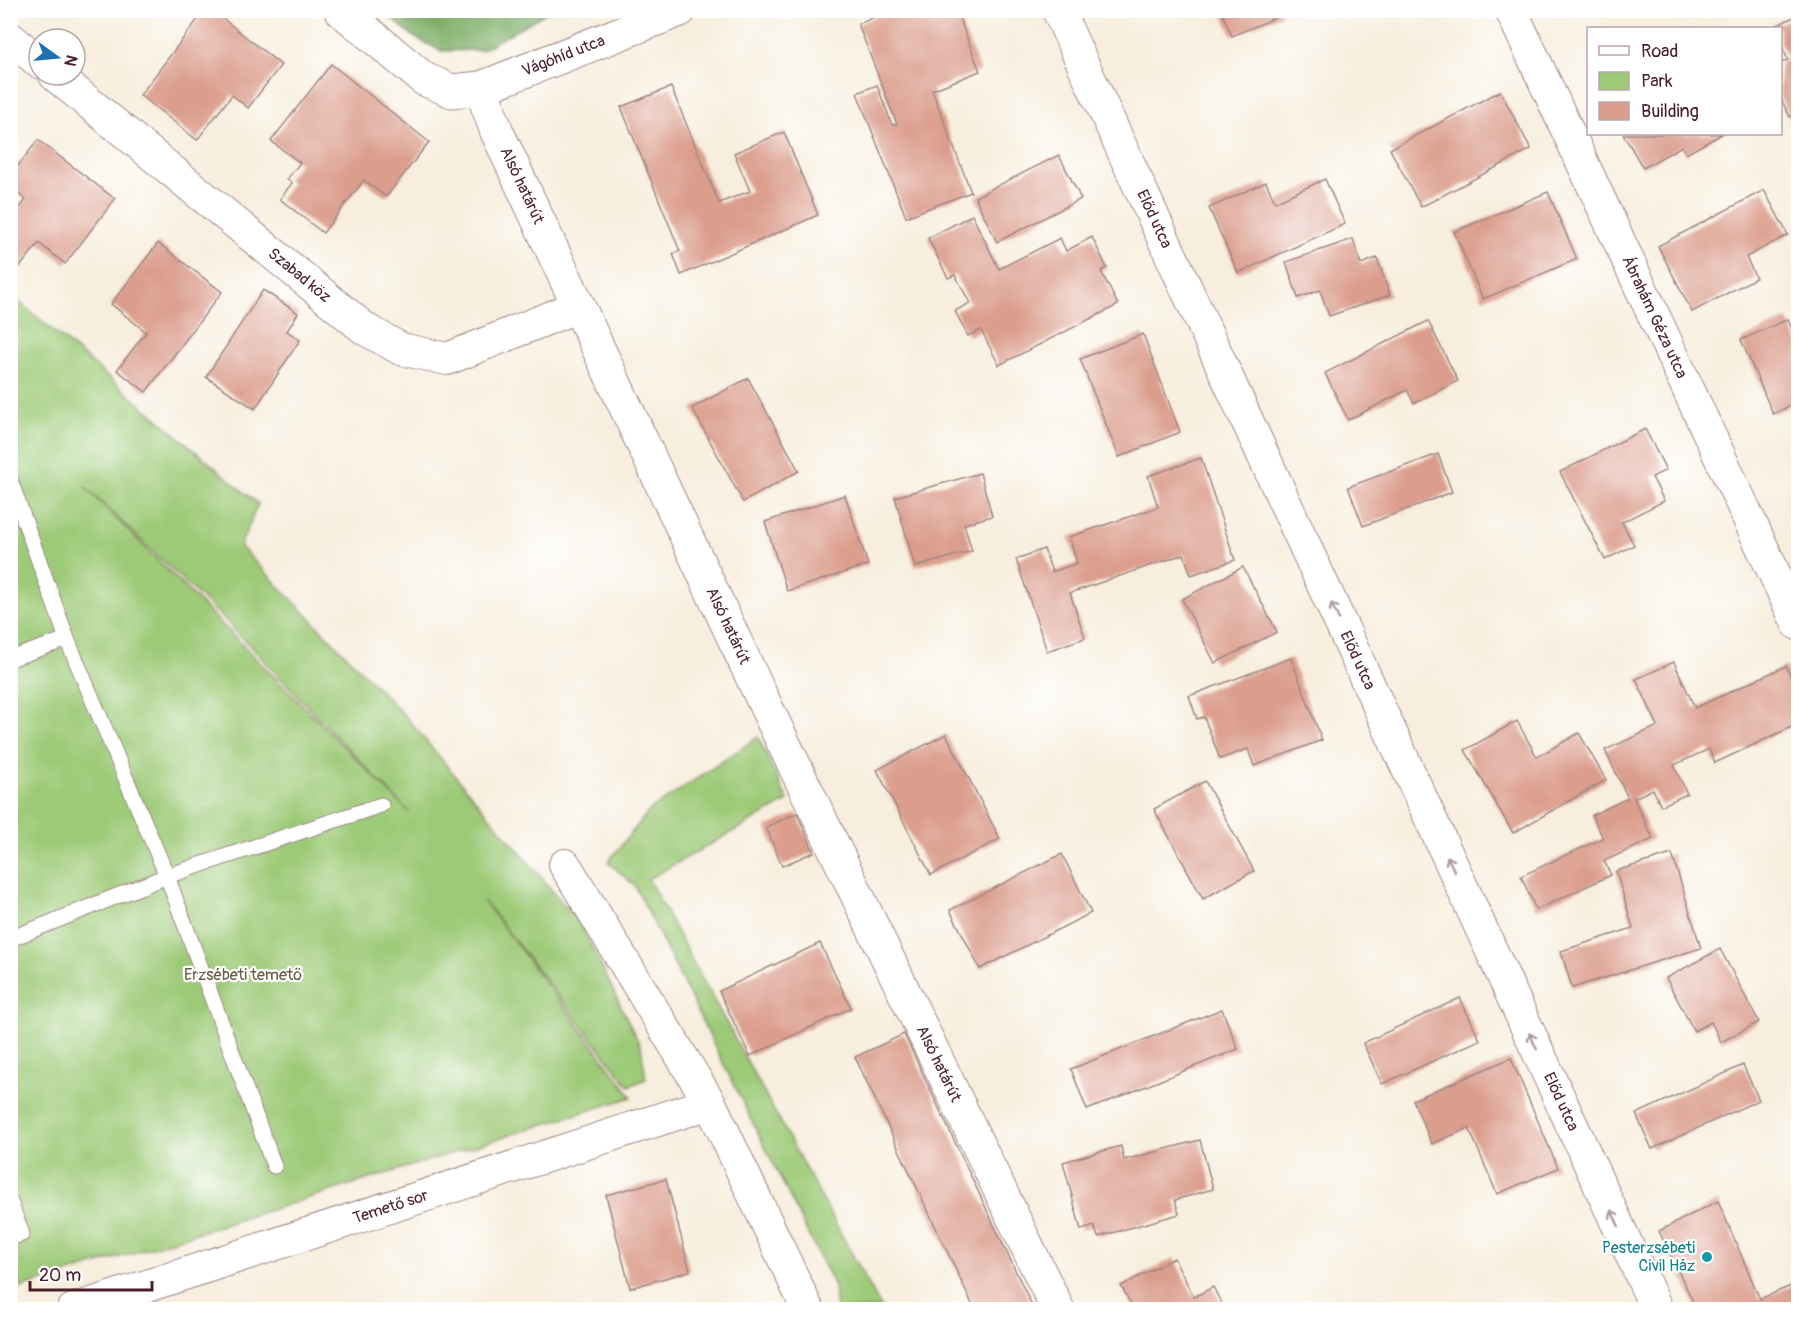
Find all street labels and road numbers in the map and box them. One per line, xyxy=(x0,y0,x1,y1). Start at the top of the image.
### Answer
street label: Vágóhíd utca xyxy=(519,30,608,81)
street label: Alsó határút xyxy=(496,144,549,228)
street label: Előd utca xyxy=(1132,186,1176,251)
street label: Szabad köz xyxy=(264,244,335,307)
street label: Ábrahám Géza utca xyxy=(1617,253,1692,382)
street label: Alsó határút xyxy=(702,584,755,668)
street label: Előd utca xyxy=(1336,628,1380,693)
street label: Alsó határút xyxy=(912,1022,966,1106)
street label: Előd utca xyxy=(1539,1069,1583,1134)
street label: Temető sor xyxy=(350,1185,431,1228)

